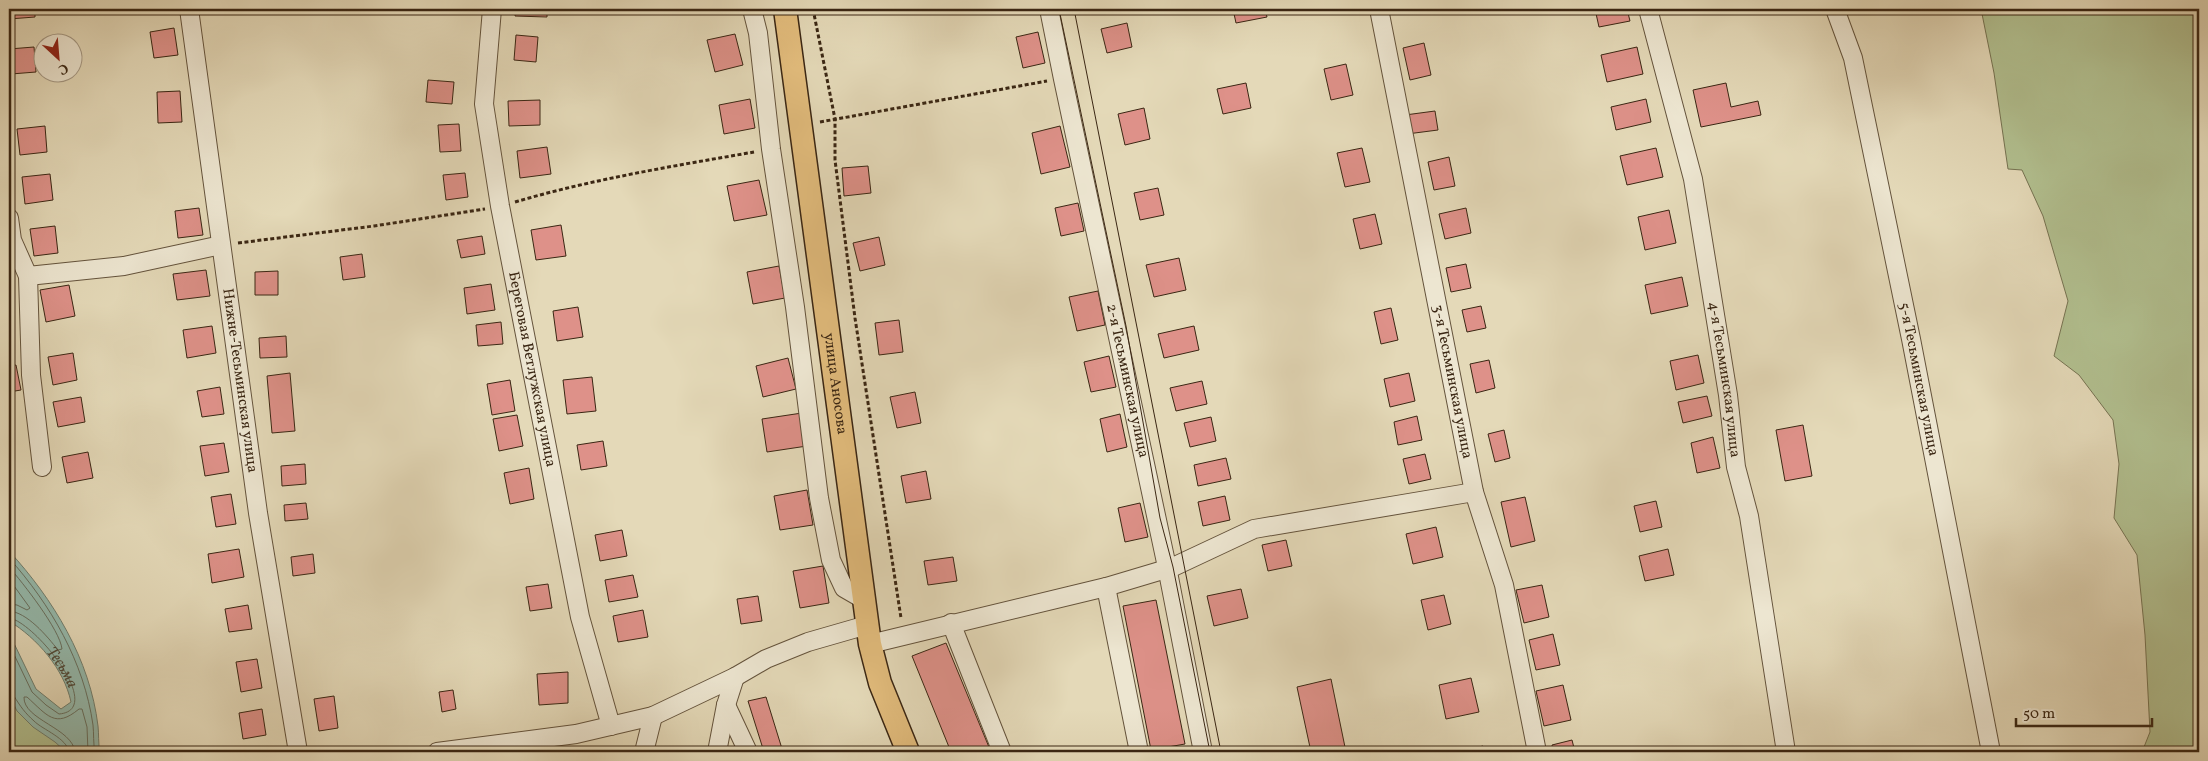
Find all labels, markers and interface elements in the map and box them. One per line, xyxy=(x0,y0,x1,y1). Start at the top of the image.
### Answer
north arrow xyxy=(32,32,82,82)
text: С xyxy=(55,58,71,79)
street label: Береговая Ветлужская улица xyxy=(503,270,561,469)
street label: Нижне-Тесьминская улица xyxy=(217,287,263,474)
street label: 4-я Тесьминская улица xyxy=(1703,300,1745,459)
street label: 5-я Тесьминская улица xyxy=(1893,301,1944,458)
street label: 2-я Тесьминская улица xyxy=(1101,302,1154,460)
street label: 3-я Тесьминская улица xyxy=(1427,303,1478,461)
street label: улица Аносова xyxy=(818,332,852,436)
water label: Тесьма xyxy=(41,643,83,692)
scale bar xyxy=(2016,696,2152,728)
text: 50 m xyxy=(2023,704,2055,725)

